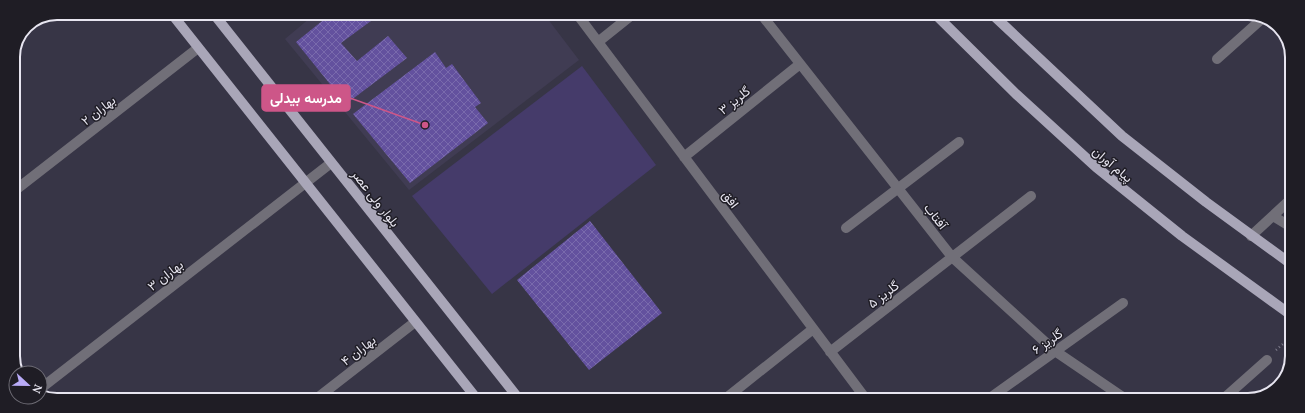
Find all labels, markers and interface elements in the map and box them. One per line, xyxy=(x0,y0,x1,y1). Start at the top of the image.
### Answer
street label: گلریز ۳ xyxy=(714,81,754,118)
callout: مدرسه بیدلی xyxy=(262,85,350,111)
text: مدرسه بیدلی xyxy=(270,88,342,107)
street label: بهاران ۲ xyxy=(77,91,119,129)
street label: پیام آوران xyxy=(1088,142,1137,187)
street label: بلوار ولی عصر xyxy=(347,165,404,231)
street label: افق xyxy=(718,186,744,212)
street label: آفتاب xyxy=(920,199,953,234)
street label: بهاران ۳ xyxy=(143,255,187,295)
street label: گلریز ۵ xyxy=(864,276,903,312)
street label: گلریز ۶ xyxy=(1028,324,1066,358)
street label: بهاران ۴ xyxy=(337,331,379,369)
north arrow xyxy=(8,365,48,405)
text: N xyxy=(29,382,45,396)

